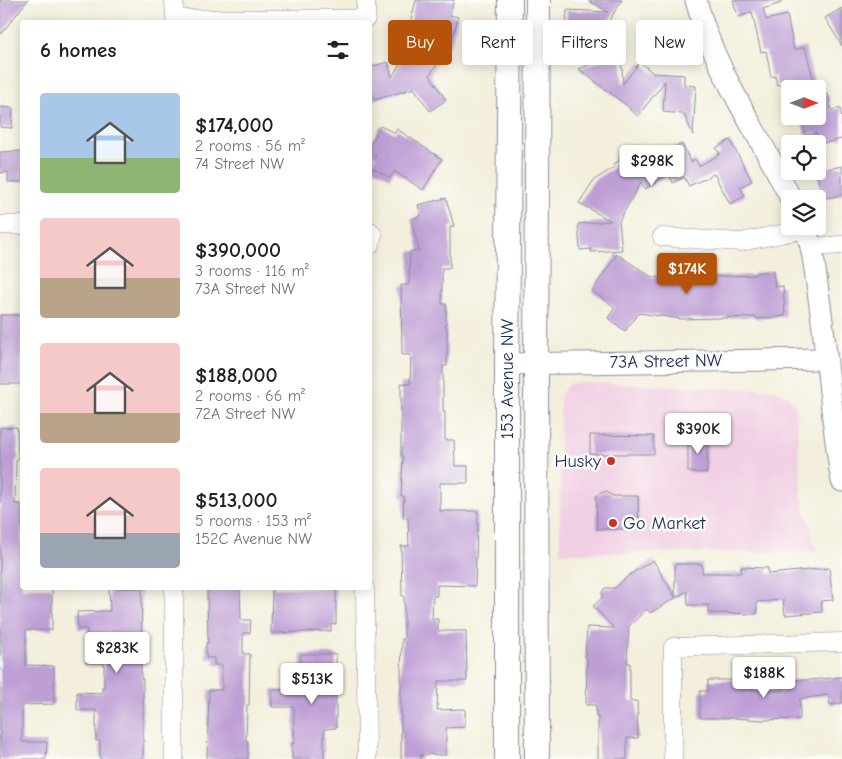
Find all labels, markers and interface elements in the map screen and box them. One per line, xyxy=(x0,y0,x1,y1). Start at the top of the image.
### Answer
chip: Buy xyxy=(388,20,452,65)
chip: Rent xyxy=(462,20,533,65)
chip: Filters xyxy=(543,20,626,65)
chip: New xyxy=(636,20,703,65)
icon: filters xyxy=(324,36,352,64)
text: 6 homes xyxy=(40,38,116,62)
north arrow xyxy=(781,80,826,125)
map controls xyxy=(781,80,826,235)
icon: home xyxy=(80,113,140,173)
text: $174,000 xyxy=(195,113,274,137)
button: locate xyxy=(781,135,826,180)
text: 2 rooms · 56 m² xyxy=(195,137,305,155)
pin: $298K xyxy=(617,144,687,187)
text: $298K xyxy=(630,152,674,170)
text: 74 Street NW xyxy=(195,155,284,173)
button: layers xyxy=(781,190,826,235)
icon: home xyxy=(80,238,140,298)
text: $390,000 xyxy=(195,238,281,262)
pin: $174K xyxy=(652,252,722,295)
text: $174K xyxy=(668,260,706,278)
text: 3 rooms · 116 m² xyxy=(195,262,309,280)
text: 73A Street NW xyxy=(195,280,295,298)
street label: 153 Avenue NW xyxy=(497,318,518,439)
street label: 73A Street NW xyxy=(610,350,723,373)
icon: home xyxy=(80,363,140,423)
text: $188,000 xyxy=(195,363,277,387)
text: 2 rooms · 66 m² xyxy=(195,387,305,405)
text: 72A Street NW xyxy=(195,405,295,423)
pin: $390K xyxy=(663,412,733,455)
text: $390K xyxy=(676,420,720,438)
place label: Husky xyxy=(555,451,602,472)
marker: Husky xyxy=(605,455,617,467)
icon: home xyxy=(80,488,140,548)
text: $513,000 xyxy=(195,488,277,512)
text: 5 rooms · 153 m² xyxy=(195,512,311,530)
place label: Go Market xyxy=(623,513,706,534)
marker: Go Market xyxy=(607,517,619,529)
text: 152C Avenue NW xyxy=(195,530,312,548)
pin: $283K xyxy=(82,632,152,674)
text: $283K xyxy=(96,639,138,657)
pin: $188K xyxy=(729,656,799,699)
pin: $513K xyxy=(277,662,347,705)
text: $188K xyxy=(743,664,785,682)
text: $513K xyxy=(291,670,333,688)

